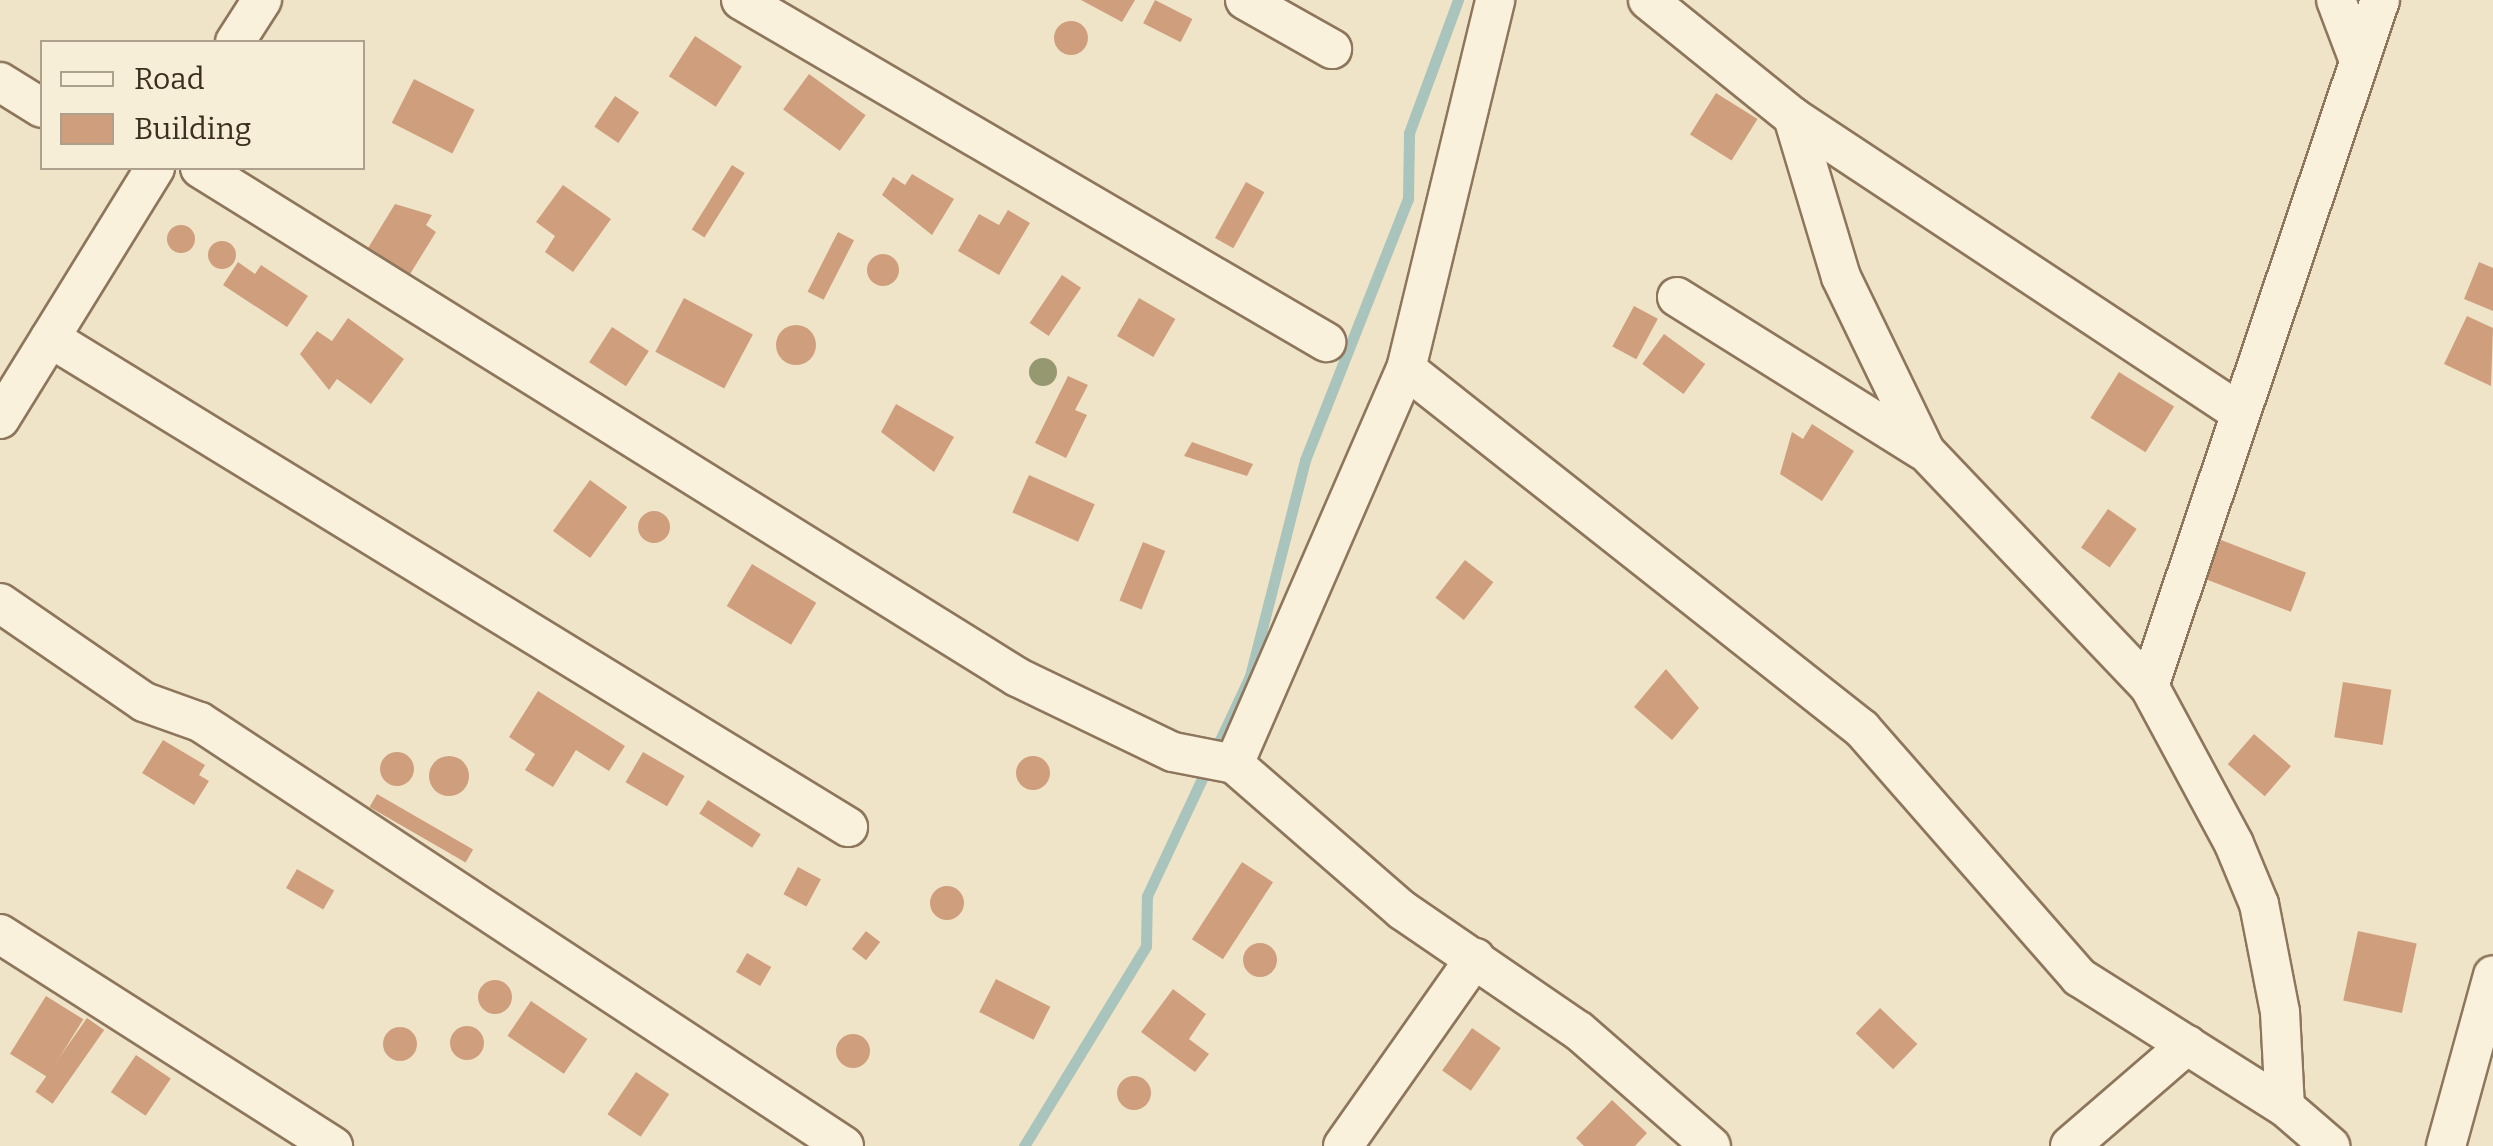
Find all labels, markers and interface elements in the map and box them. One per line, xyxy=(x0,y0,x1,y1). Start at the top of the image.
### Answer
legend xyxy=(40,40,365,170)
text: Road xyxy=(134,61,205,97)
text: Building xyxy=(134,111,252,147)

